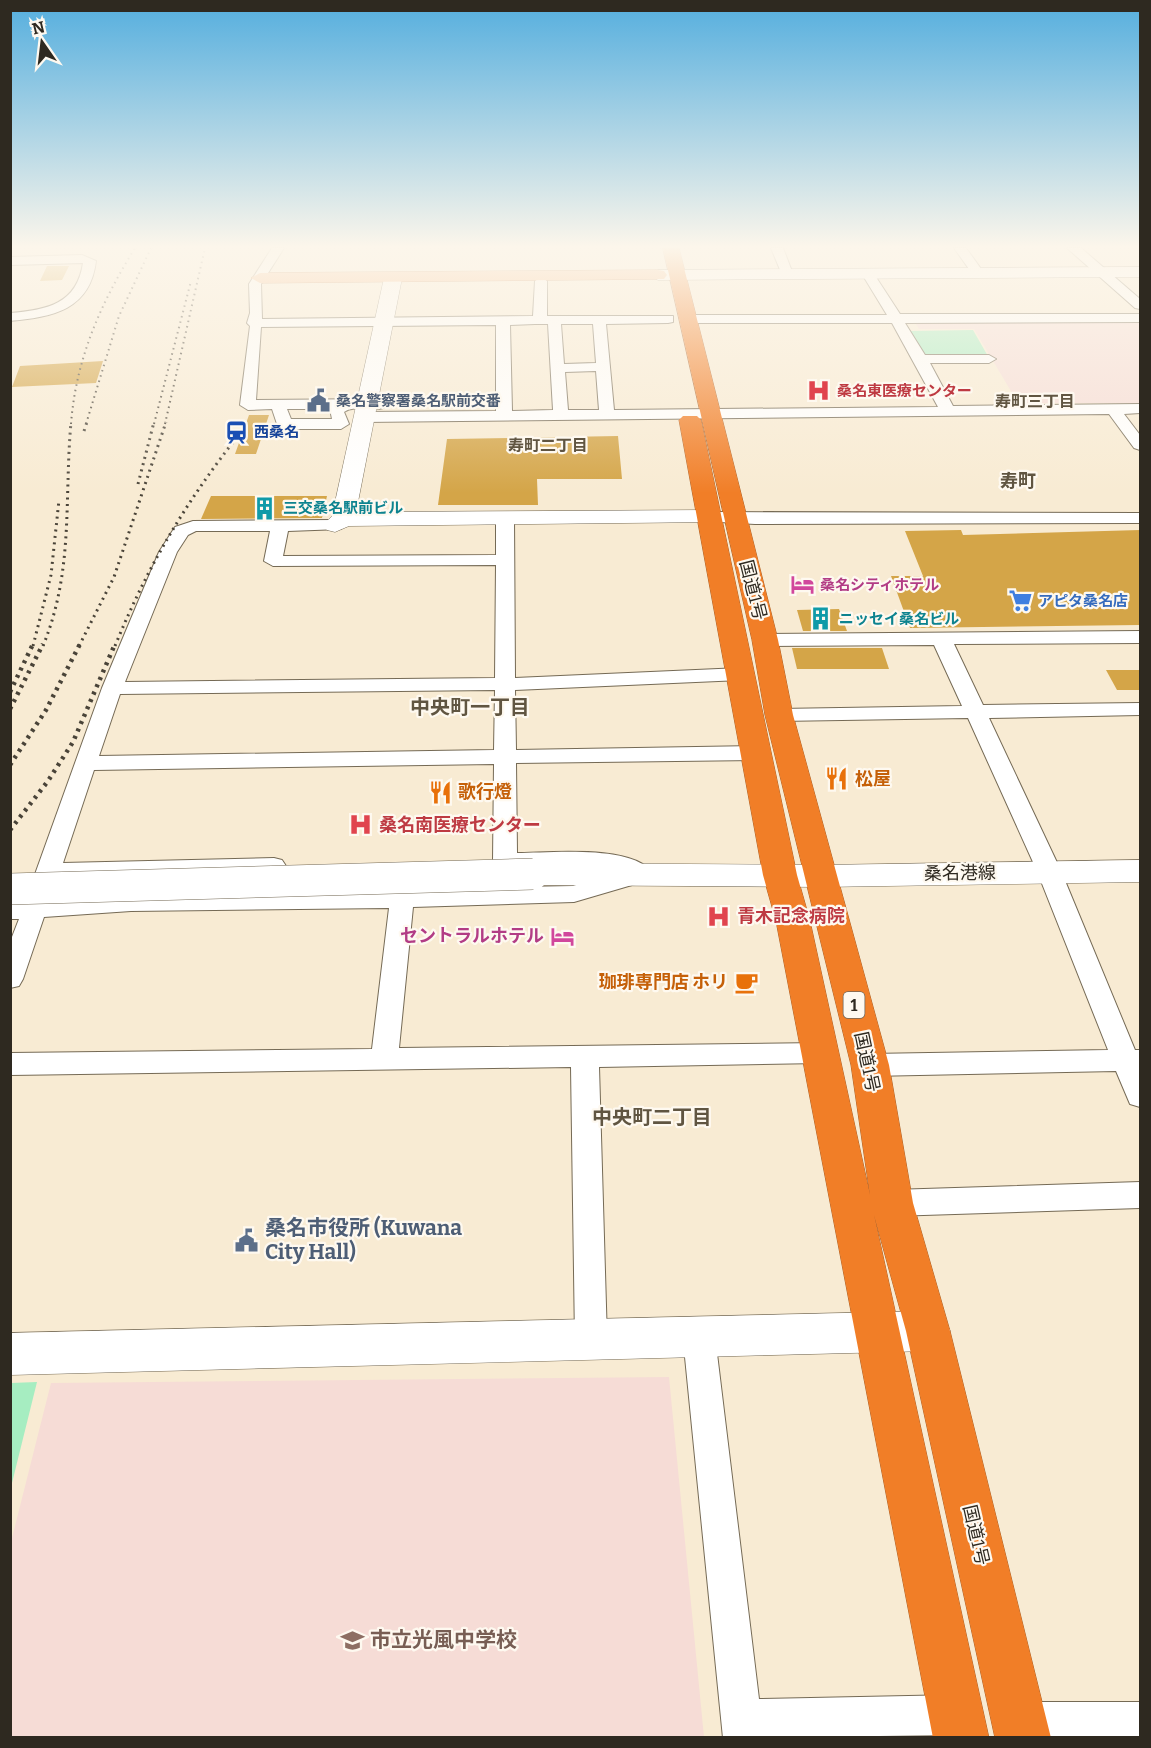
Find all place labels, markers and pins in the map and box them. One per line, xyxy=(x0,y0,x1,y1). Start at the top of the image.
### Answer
hospital icon: 桑名東医療センター xyxy=(806,378,832,404)
place label: 桑名東医療センター xyxy=(837,382,972,400)
public building icon: 桑名警察署桑名駅前交番 xyxy=(305,388,331,414)
place label: 桑名警察署桑名駅前交番 xyxy=(336,392,501,410)
station icon: 西桑名 xyxy=(223,419,249,445)
place label: 西桑名 xyxy=(254,423,299,441)
building icon: 三交桑名駅前ビル xyxy=(252,495,278,521)
place label: 三交桑名駅前ビル xyxy=(283,499,403,517)
hotel icon: 桑名シティホテル xyxy=(789,572,815,598)
place label: 桑名シティホテル xyxy=(820,576,939,594)
supermarket icon: アピタ桑名店 xyxy=(1007,588,1033,614)
place label: アピタ桑名店 xyxy=(1038,592,1128,610)
building icon: ニッセイ桑名ビル xyxy=(808,606,834,632)
place label: ニッセイ桑名ビル xyxy=(839,610,959,628)
restaurant icon: 松屋 xyxy=(824,766,850,792)
place label: 松屋 xyxy=(855,768,891,790)
restaurant icon: 歌行燈 xyxy=(427,779,453,805)
place label: 歌行燈 xyxy=(458,781,512,803)
hospital icon: 桑名南医療センター xyxy=(348,812,374,838)
place label: 桑名南医療センター xyxy=(379,814,541,836)
hospital icon: 青木記念病院 xyxy=(706,903,732,929)
place label: 青木記念病院 xyxy=(737,905,845,927)
hotel icon: セントラルホテル xyxy=(549,923,575,949)
place label: セントラルホテル xyxy=(400,925,544,947)
cafe icon: 珈琲専門店 ホリ xyxy=(733,969,759,995)
place label: 珈琲専門店 ホリ xyxy=(599,971,728,993)
place label: 桑名市役所 (Kuwana City Hall) xyxy=(265,1215,462,1265)
public building icon: 桑名市役所 (Kuwana City Hall) xyxy=(234,1227,260,1253)
school or university icon: 市立光風中学校 xyxy=(339,1627,365,1653)
place label: 市立光風中学校 xyxy=(370,1627,517,1653)

